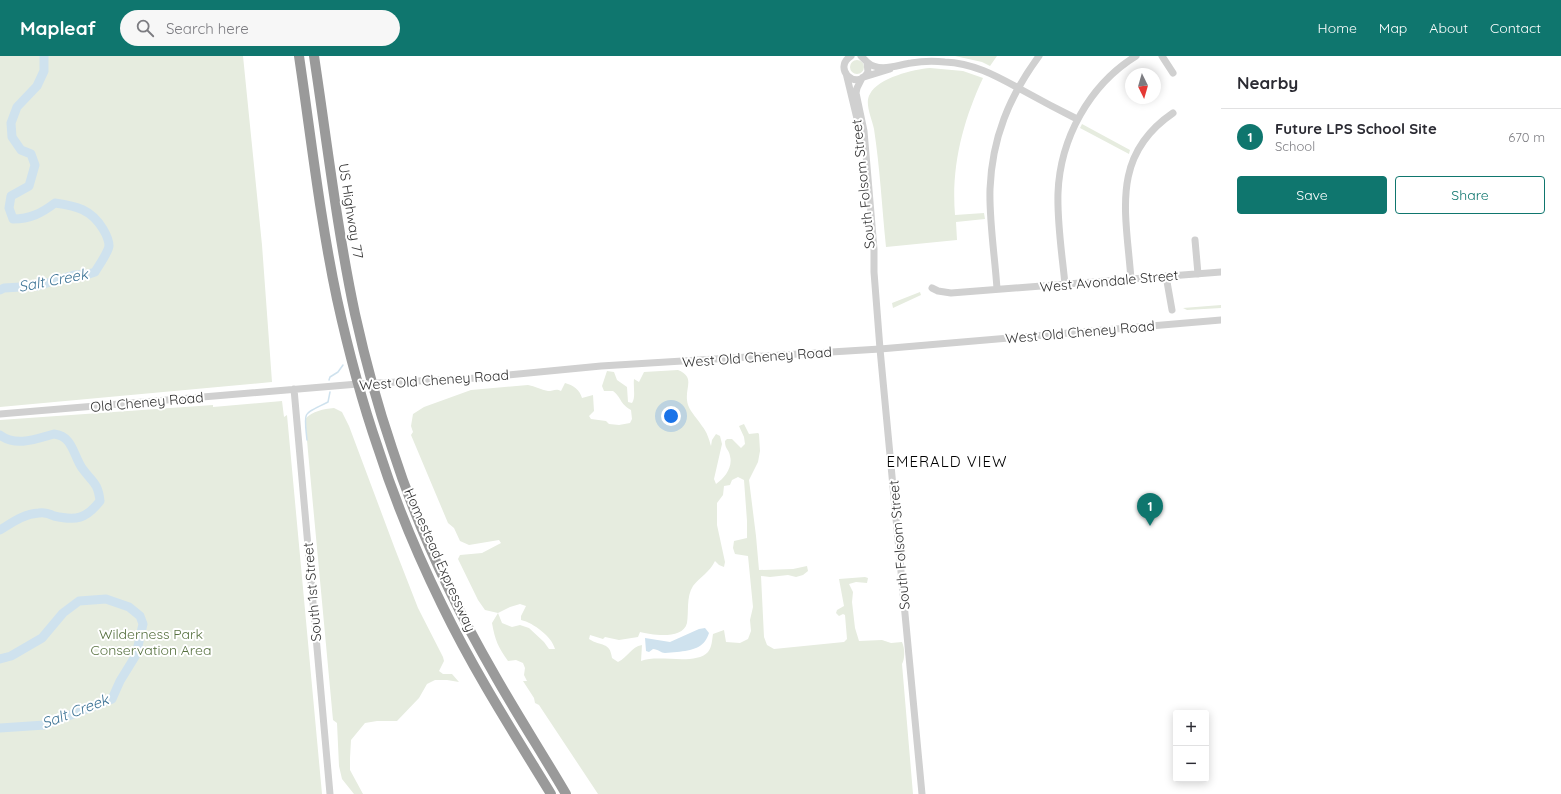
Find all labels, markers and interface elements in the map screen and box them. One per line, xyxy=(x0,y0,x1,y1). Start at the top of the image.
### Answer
search box xyxy=(120,10,400,46)
text: Mapleaf xyxy=(20,16,96,40)
icon: search xyxy=(134,17,156,39)
text: Search here xyxy=(166,19,249,38)
text: Home xyxy=(1318,19,1357,37)
text: Map xyxy=(1379,19,1407,37)
text: About xyxy=(1429,19,1468,37)
text: Contact xyxy=(1490,19,1541,37)
north arrow xyxy=(1125,68,1161,104)
text: Nearby xyxy=(1237,72,1298,93)
street label: South Folsom Street xyxy=(847,118,879,250)
text: Future LPS School Site xyxy=(1275,119,1437,138)
text: 1 xyxy=(1247,129,1253,145)
text: 670 m xyxy=(1508,129,1545,145)
text: School xyxy=(1275,138,1315,154)
street label: US Highway 77 xyxy=(335,162,367,260)
button: Save xyxy=(1237,176,1387,214)
button: Share xyxy=(1395,176,1545,214)
water label: Salt Creek xyxy=(17,264,91,296)
street label: West Avondale Street xyxy=(1039,266,1179,296)
street label: West Old Cheney Road xyxy=(1005,317,1155,347)
street label: West Old Cheney Road xyxy=(682,343,832,371)
street label: West Old Cheney Road xyxy=(359,366,509,394)
street label: Old Cheney Road xyxy=(90,388,204,416)
your location xyxy=(661,406,681,426)
district label: EMERALD VIEW xyxy=(887,452,1007,471)
street label: South Folsom Street xyxy=(884,479,914,611)
street label: Homestead Expressway xyxy=(400,485,480,635)
pin: 1 xyxy=(1137,493,1163,526)
street label: South 1st Street xyxy=(299,541,325,642)
park label: Wilderness Park Conservation Area xyxy=(91,625,211,659)
water label: Salt Creek xyxy=(39,689,113,732)
map controls xyxy=(1173,710,1209,782)
button: + xyxy=(1173,710,1209,746)
button: − xyxy=(1173,746,1209,782)

